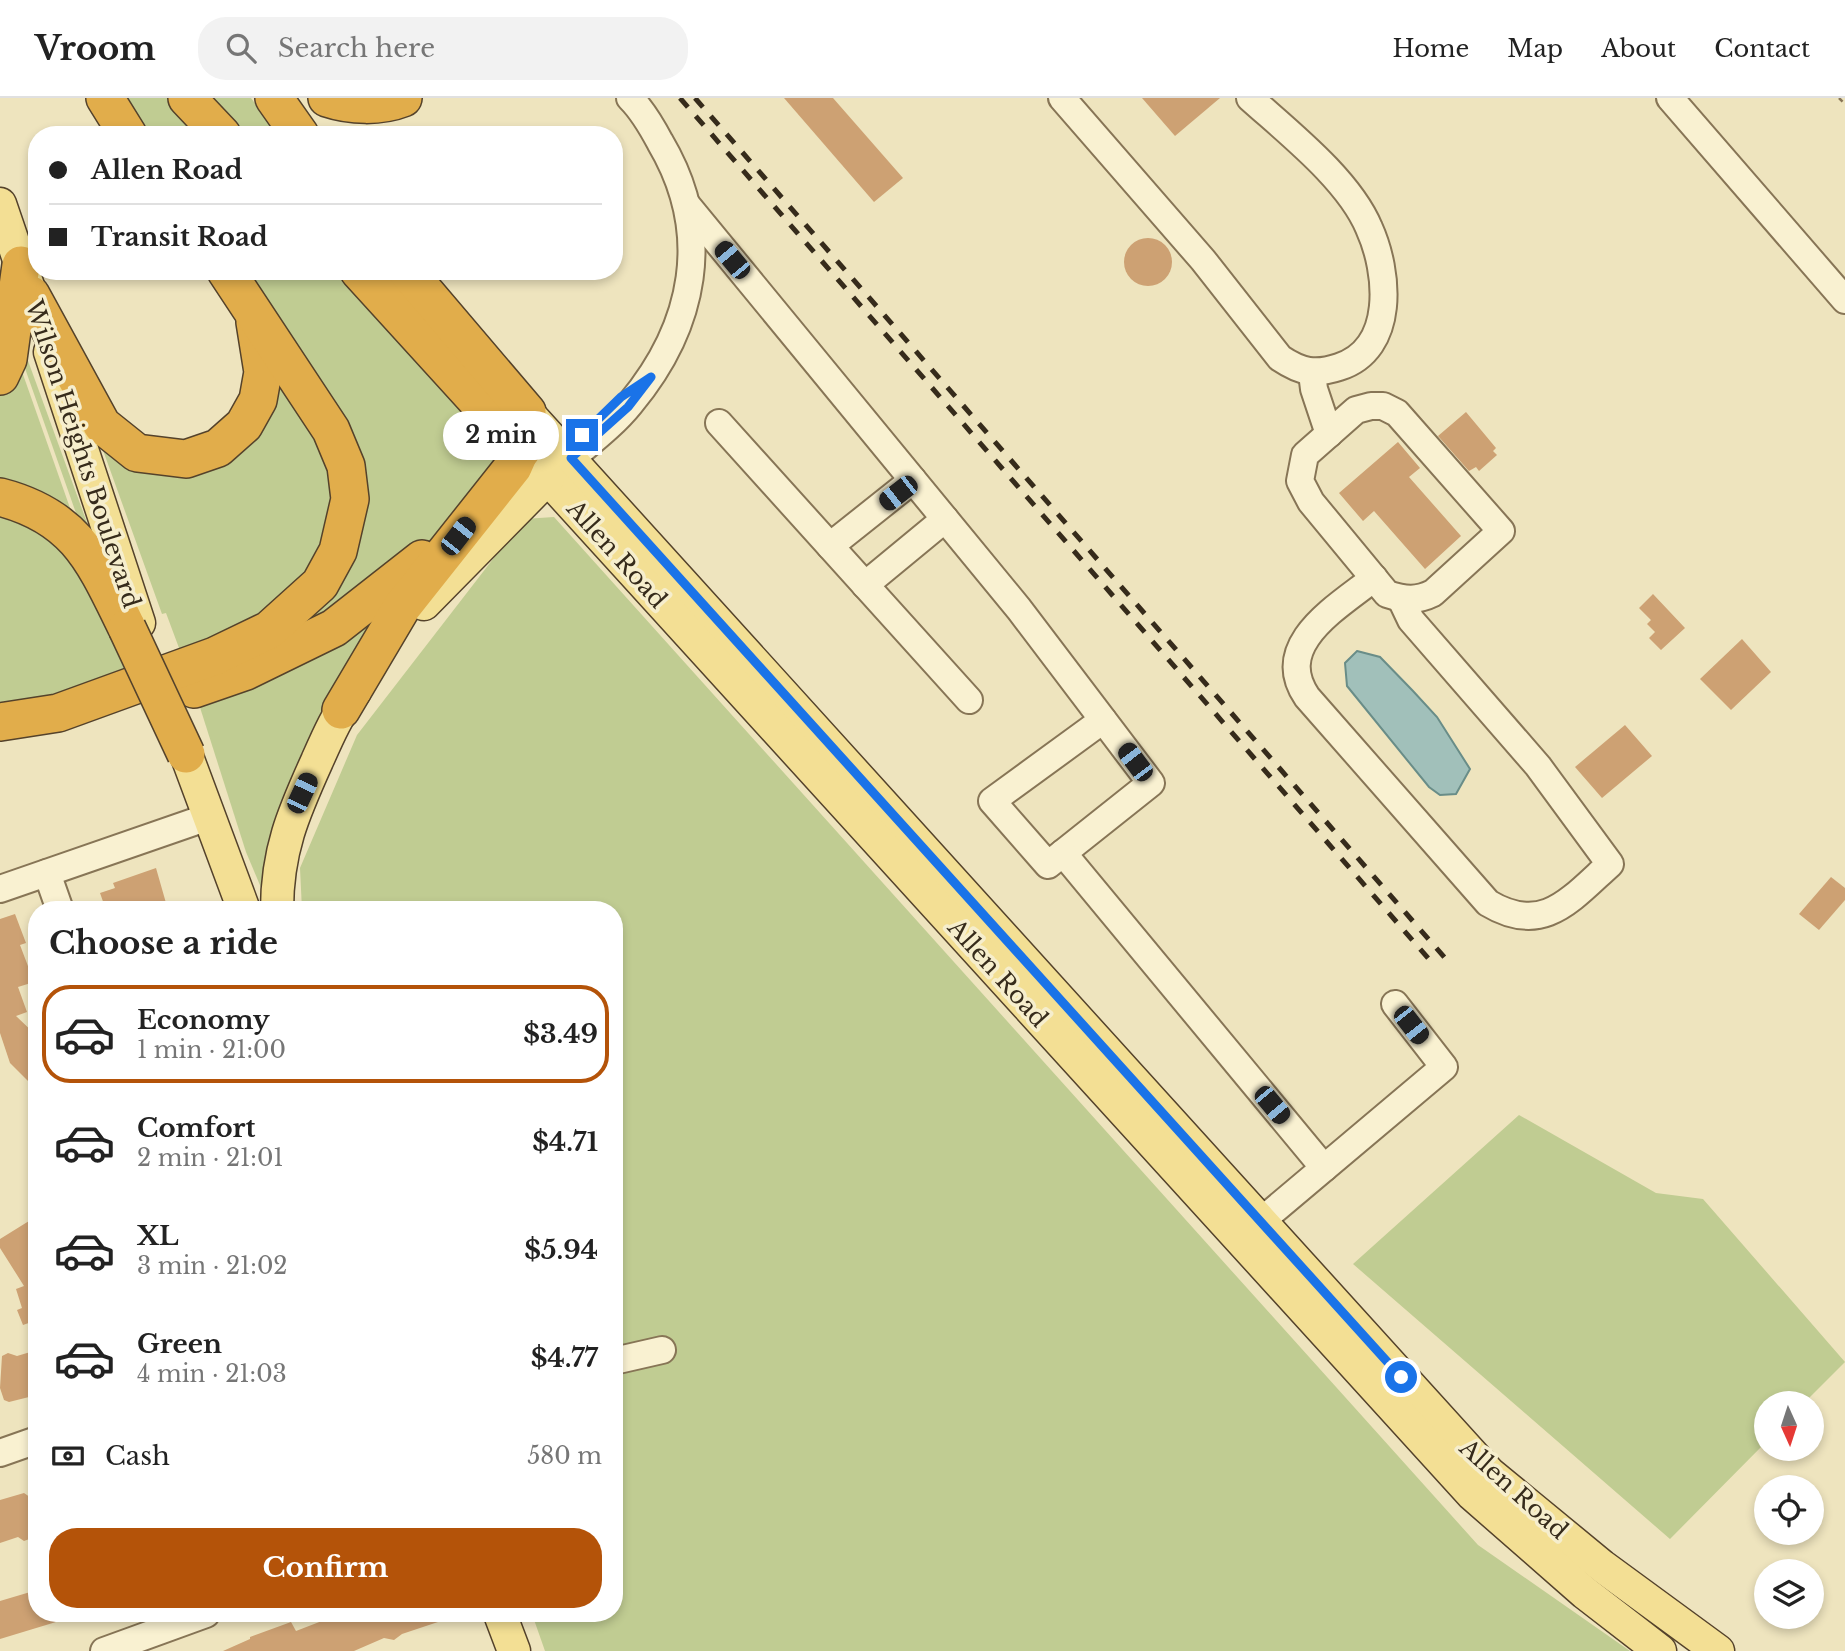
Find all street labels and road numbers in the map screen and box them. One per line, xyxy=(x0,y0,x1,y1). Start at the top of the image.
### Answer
street label: Wilson Heights Boulevard xyxy=(19,296,147,612)
street label: Allen Road xyxy=(560,493,673,614)
street label: Allen Road xyxy=(941,912,1054,1033)
street label: Allen Road xyxy=(1453,1432,1574,1545)

